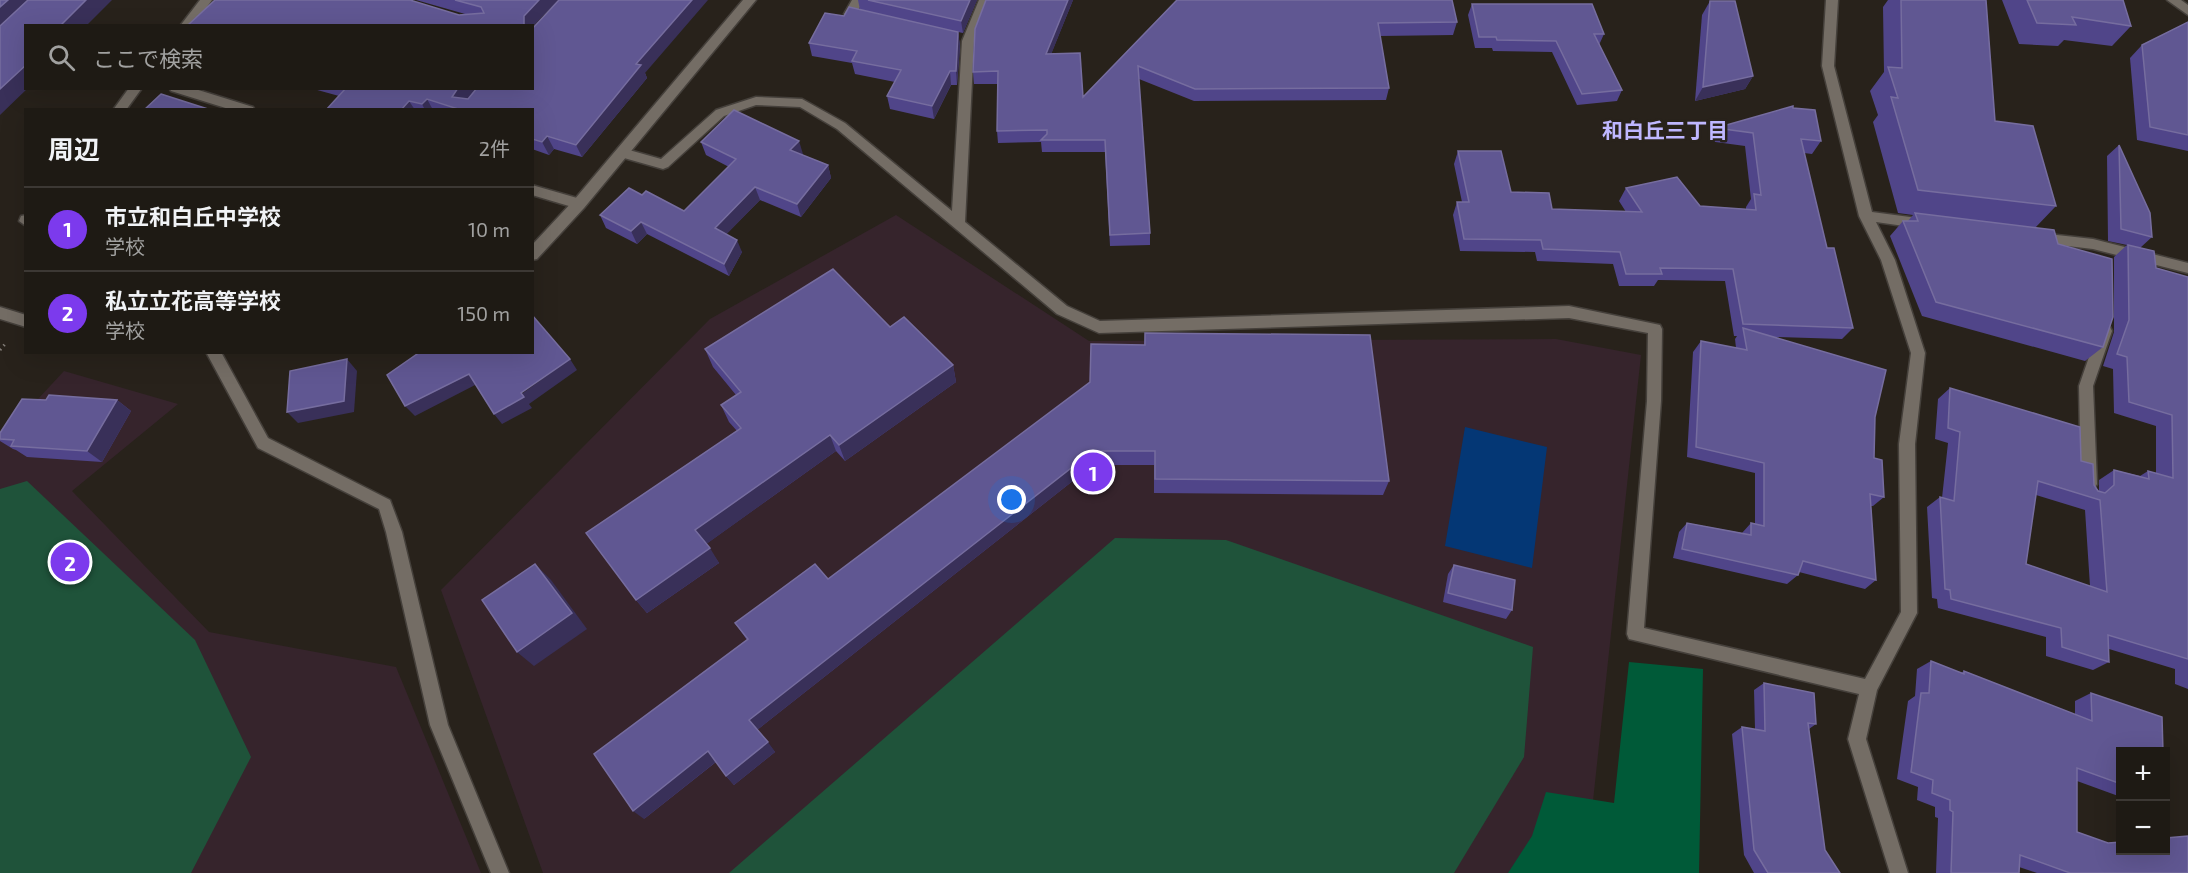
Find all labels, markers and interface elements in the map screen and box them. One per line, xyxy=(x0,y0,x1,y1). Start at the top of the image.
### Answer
search box xyxy=(24,24,534,90)
icon: search xyxy=(45,41,78,74)
text: ここで検索 xyxy=(93,45,203,71)
district label: 和白丘三丁目 xyxy=(1602,117,1728,142)
text: 周辺 xyxy=(48,133,100,164)
text: 2件 xyxy=(479,136,510,160)
text: 市立和白丘中学校 xyxy=(105,203,281,229)
text: 1 xyxy=(63,217,72,241)
text: 10 m xyxy=(468,217,510,241)
text: 学校 xyxy=(105,234,145,258)
text: 私立立花高等学校 xyxy=(105,287,281,313)
text: 2 xyxy=(62,301,73,325)
text: 150 m xyxy=(457,301,510,325)
text: 学校 xyxy=(105,318,145,342)
pin: 1 xyxy=(1074,450,1112,494)
your location xyxy=(997,485,1026,514)
pin: 2 xyxy=(50,540,90,584)
map controls xyxy=(2116,747,2170,855)
button: + xyxy=(2116,747,2170,801)
button: − xyxy=(2116,801,2170,855)

